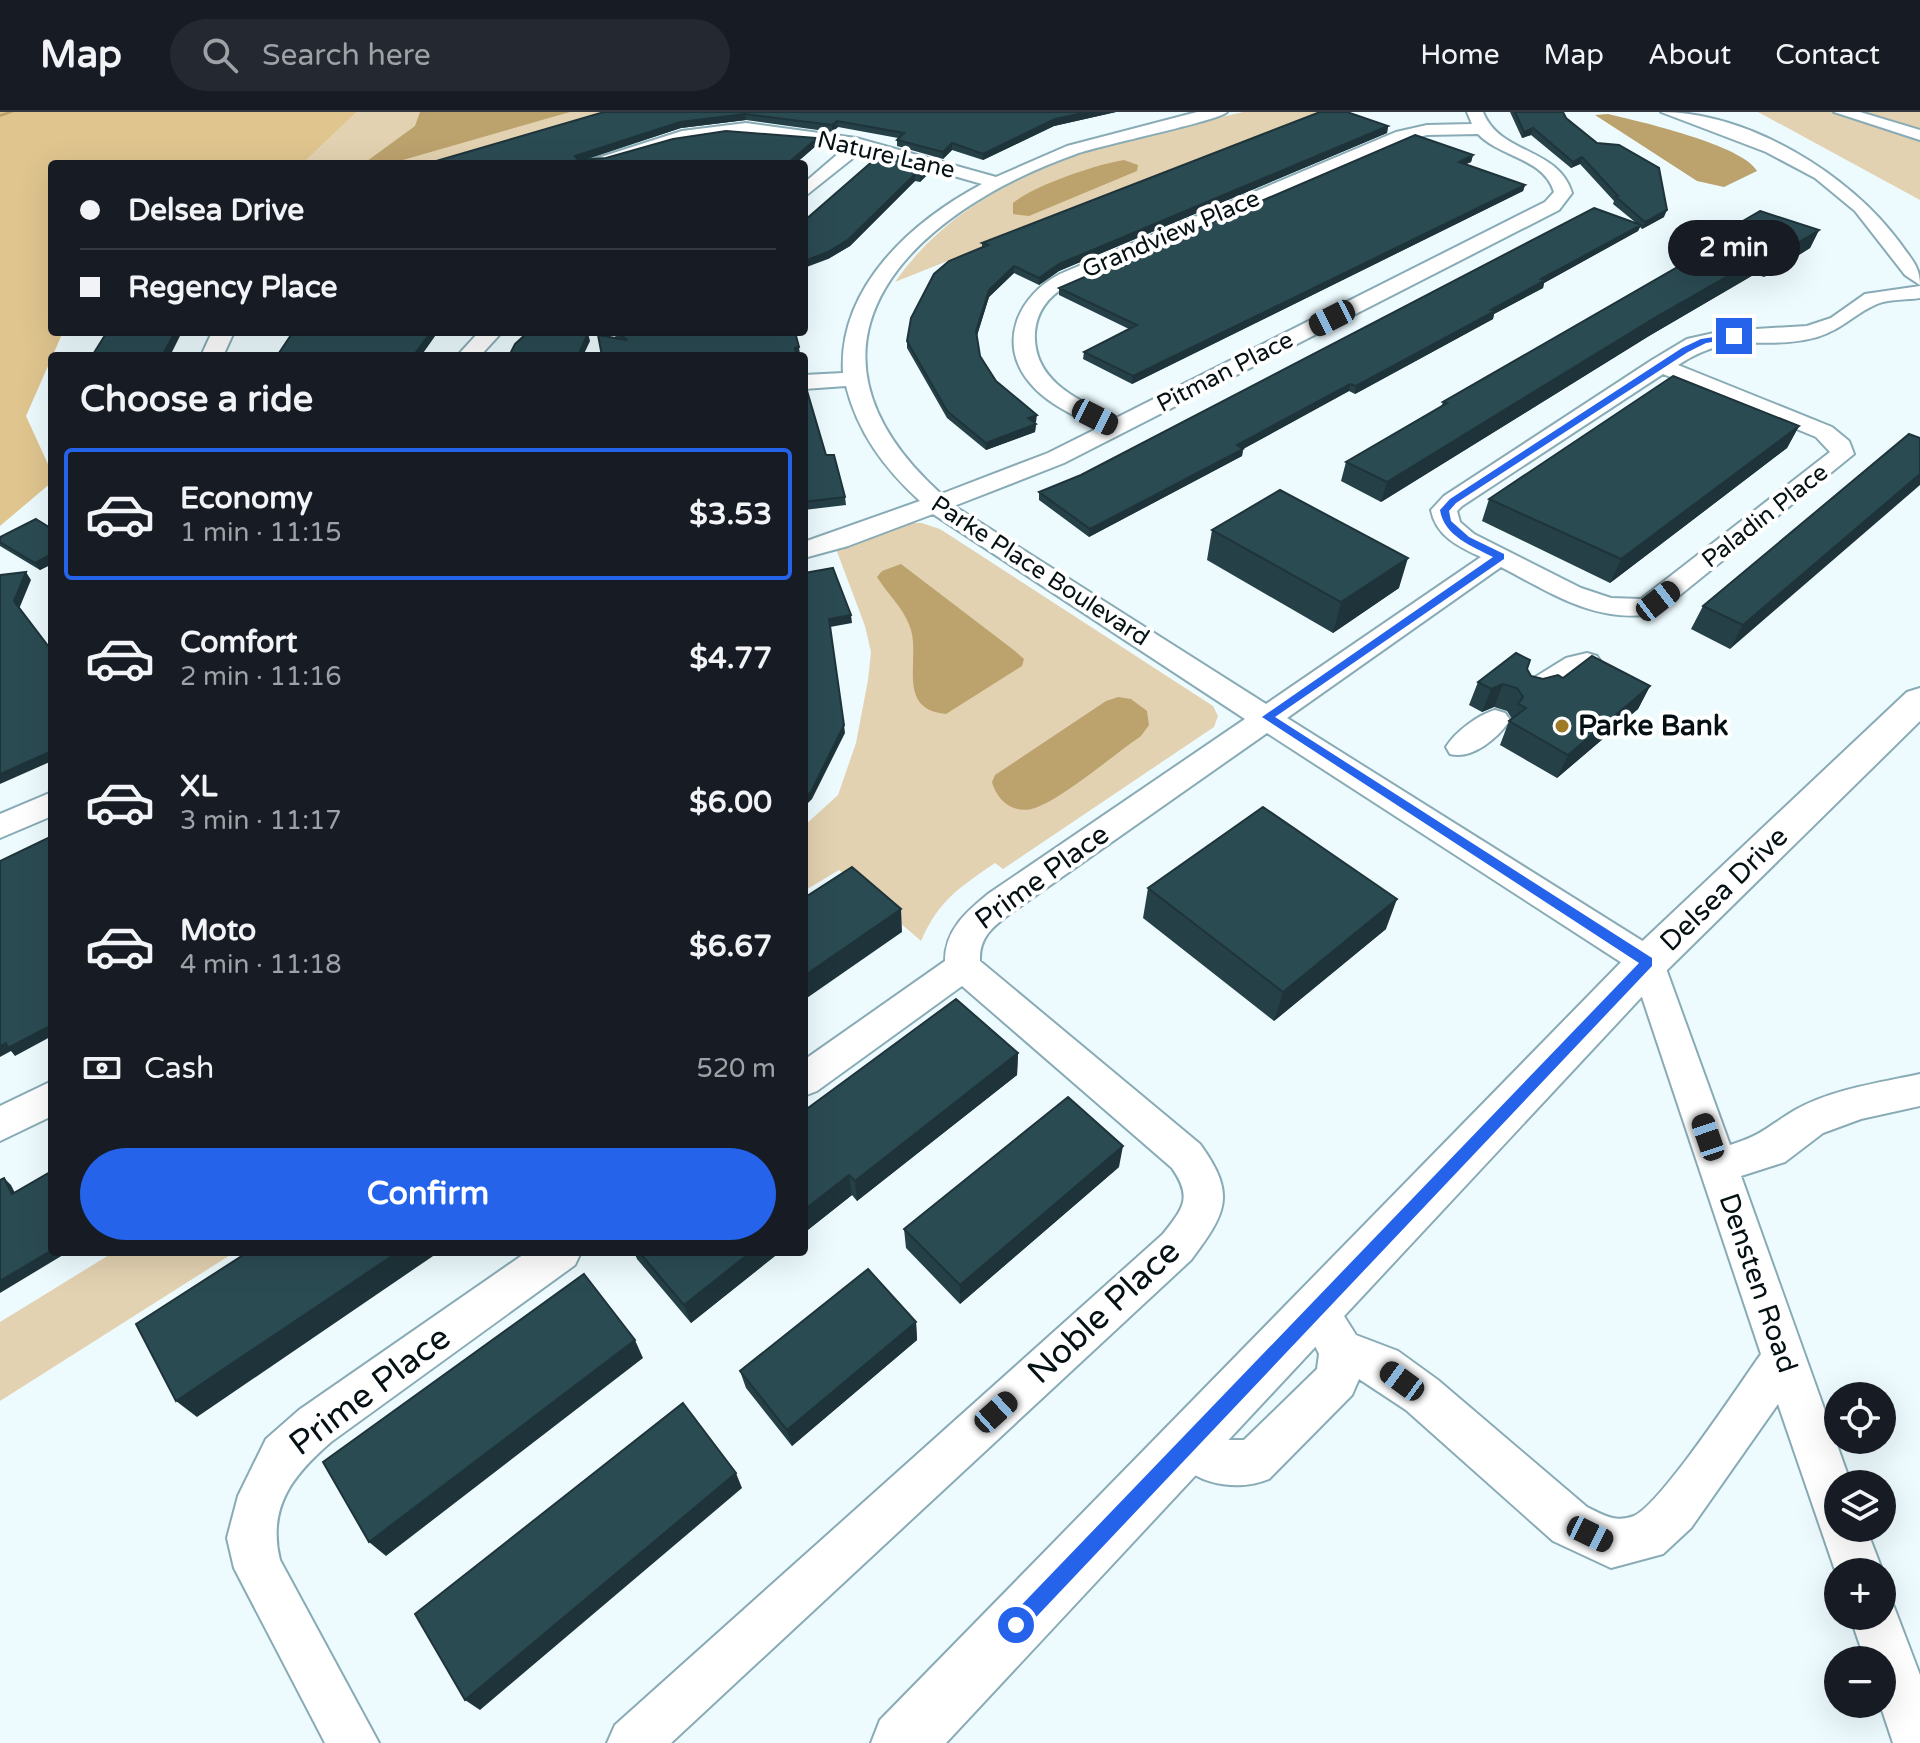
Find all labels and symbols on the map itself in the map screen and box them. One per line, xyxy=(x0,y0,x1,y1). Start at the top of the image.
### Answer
street label: Nature Lane xyxy=(814,125,958,185)
street label: Grandview Place xyxy=(1078,184,1264,284)
callout: 2 min xyxy=(1668,220,1800,276)
car xyxy=(1305,296,1359,340)
route end xyxy=(1716,318,1752,354)
street label: Pitman Place xyxy=(1152,325,1298,419)
car xyxy=(1068,395,1122,439)
street label: Paladin Place xyxy=(1696,458,1834,574)
street label: Parke Place Boulevard xyxy=(926,490,1154,652)
car xyxy=(1632,577,1684,625)
place label: Parke Bank xyxy=(1578,709,1728,743)
marker: Parke Bank xyxy=(1553,717,1571,735)
street label: Prime Place xyxy=(968,817,1116,937)
street label: Delsea Drive xyxy=(1653,820,1795,958)
car xyxy=(1689,1110,1727,1164)
street label: Densten Road xyxy=(1711,1189,1805,1377)
street label: Noble Place xyxy=(1019,1231,1189,1393)
street label: Prime Place xyxy=(281,1317,459,1465)
car xyxy=(1376,1357,1428,1405)
car xyxy=(970,1387,1022,1437)
car xyxy=(1563,1513,1617,1555)
route start xyxy=(998,1607,1034,1643)

